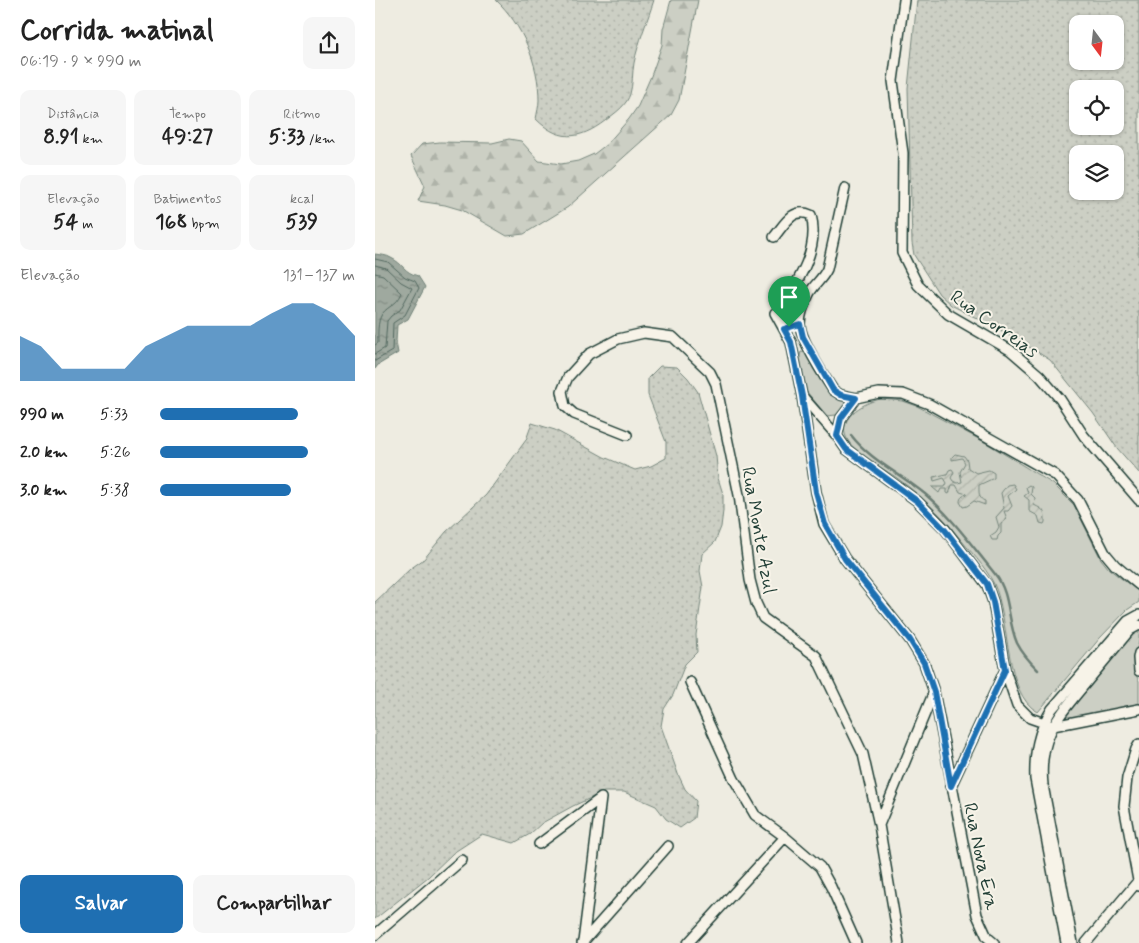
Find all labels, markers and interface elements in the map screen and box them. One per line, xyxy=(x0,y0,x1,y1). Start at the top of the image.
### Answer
text: Corrida matinal xyxy=(20,13,214,50)
north arrow xyxy=(1069,15,1124,70)
map controls xyxy=(1069,15,1124,200)
button: share xyxy=(303,17,355,69)
text: 06:19 · 9 × 990 m xyxy=(20,51,141,72)
button: locate xyxy=(1069,80,1124,135)
text: Distância xyxy=(47,105,99,123)
text: Tempo xyxy=(169,105,206,123)
text: Ritmo xyxy=(283,105,320,123)
text: 8.91 xyxy=(43,123,79,151)
text: 49:27 xyxy=(162,123,213,151)
text: 5:33 xyxy=(268,123,305,151)
text: km xyxy=(79,130,103,148)
text: /km xyxy=(305,130,335,148)
button: layers xyxy=(1069,145,1124,200)
text: Elevação xyxy=(47,190,99,208)
text: Batimentos xyxy=(153,190,222,208)
text: kcal xyxy=(290,190,314,208)
text: 54 xyxy=(53,208,78,236)
text: 168 xyxy=(155,208,188,236)
text: 539 xyxy=(286,208,318,236)
text: m xyxy=(78,215,93,233)
text: bpm xyxy=(188,215,220,233)
text: Elevação xyxy=(20,265,80,286)
text: 131–137 m xyxy=(283,265,355,286)
pin xyxy=(768,276,810,327)
icon: arrive xyxy=(775,283,803,311)
street label: Rua Correias xyxy=(945,285,1044,364)
text: 990 m xyxy=(20,404,64,425)
text: 5:33 xyxy=(100,404,128,425)
text: 2.0 km xyxy=(20,442,68,463)
text: 5:26 xyxy=(100,442,131,463)
street label: Rua Monte Azul xyxy=(735,465,782,596)
text: 3.0 km xyxy=(20,480,67,501)
text: 5:38 xyxy=(100,480,130,501)
street label: Rua Nova Era xyxy=(957,801,1004,913)
button: Salvar xyxy=(20,875,183,933)
button: Compartilhar xyxy=(193,875,355,933)

